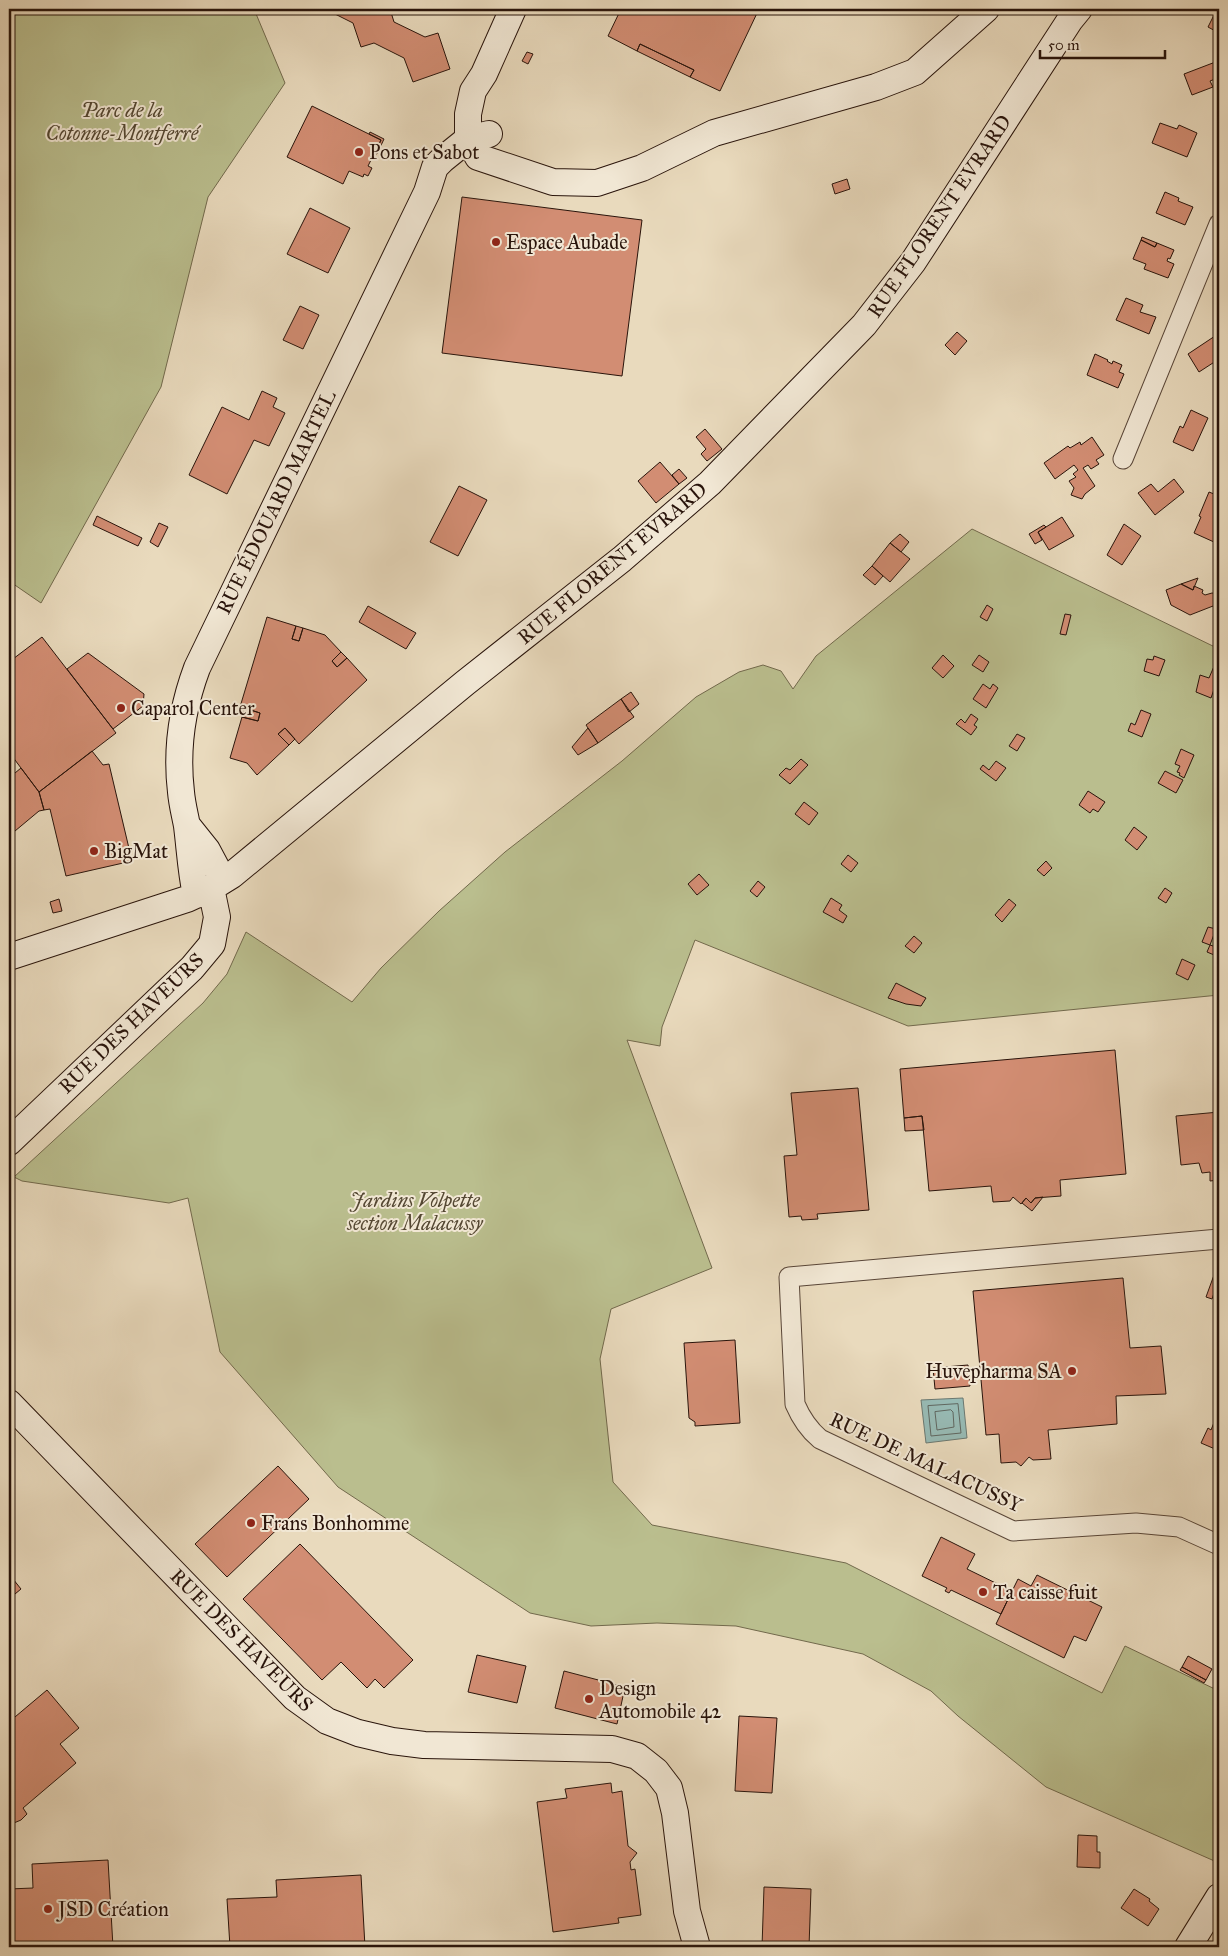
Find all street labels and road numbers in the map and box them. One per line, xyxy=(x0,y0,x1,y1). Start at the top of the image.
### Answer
street label: RUE FLORENT EVRARD xyxy=(862,110,1016,322)
street label: RUE ÉDOUARD MARTEL xyxy=(209,385,341,618)
street label: RUE FLORENT EVRARD xyxy=(513,477,711,649)
street label: RUE DES HAVEURS xyxy=(54,948,208,1098)
street label: RUE DE MALACUSSY xyxy=(826,1407,1027,1518)
street label: RUE DES HAVEURS xyxy=(166,1564,318,1716)

